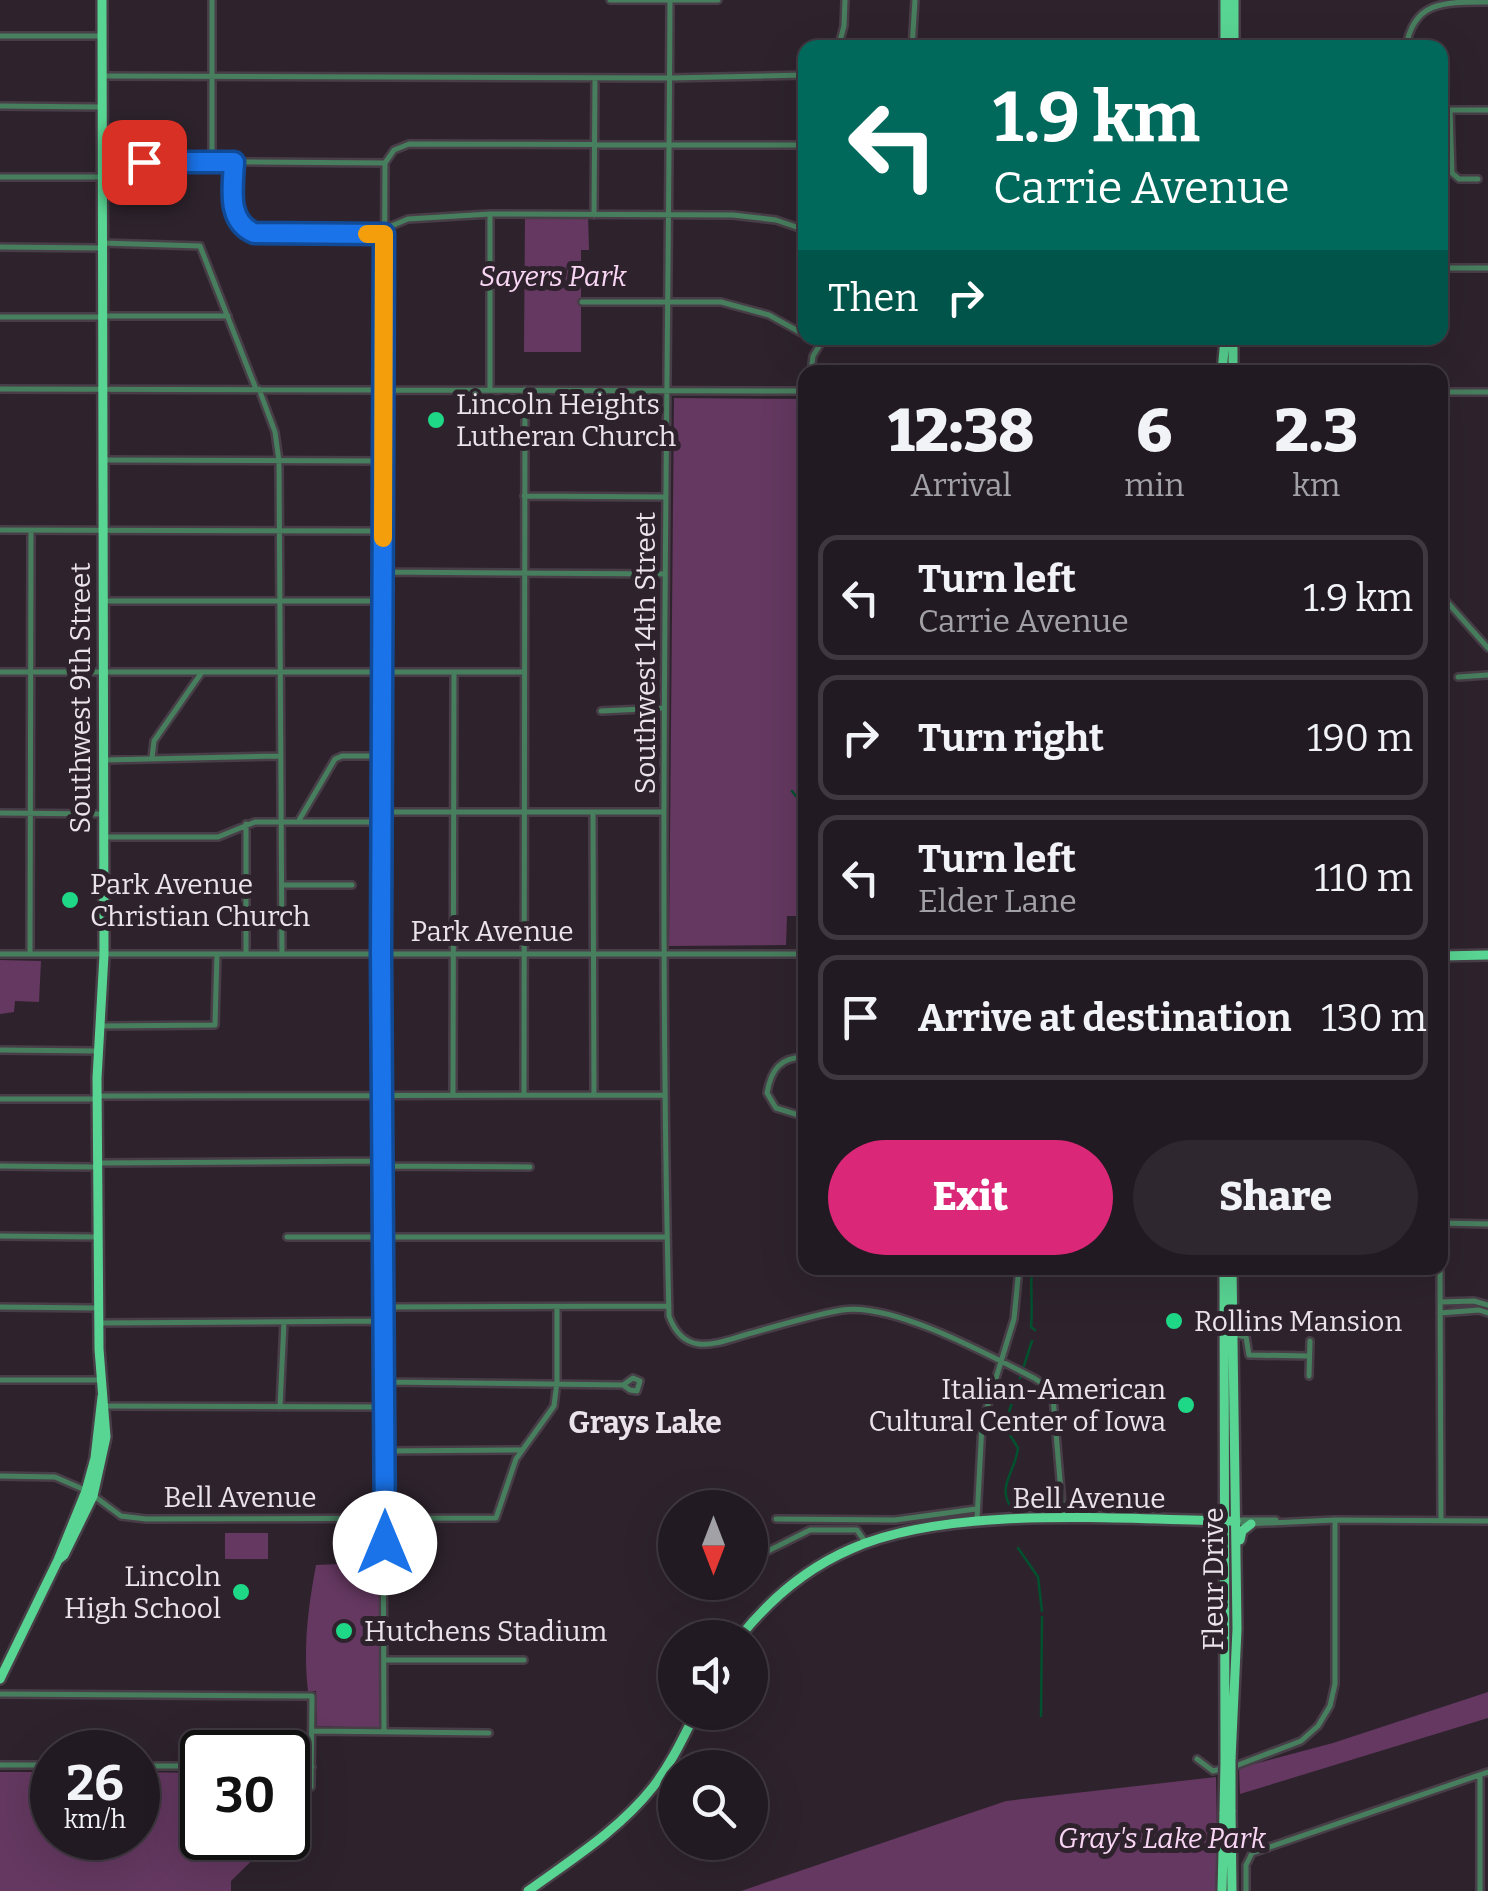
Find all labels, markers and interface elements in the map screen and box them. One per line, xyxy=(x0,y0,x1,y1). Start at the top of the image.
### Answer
text: 1.9 km xyxy=(993,76,1200,160)
icon: left xyxy=(828,80,958,210)
pin xyxy=(102,120,187,205)
icon: arrive xyxy=(117,135,172,190)
text: Carrie Avenue xyxy=(993,161,1290,215)
park label: Sayers Park xyxy=(479,260,628,293)
icon: right xyxy=(938,270,993,325)
text: Then xyxy=(828,275,918,321)
place label: Lincoln Heights Lutheran Church xyxy=(456,388,676,453)
text: 12:38 xyxy=(888,395,1034,467)
text: 6 xyxy=(1137,395,1172,467)
text: 2.3 xyxy=(1274,395,1358,467)
marker: Lincoln Heights Lutheran Church xyxy=(425,409,447,431)
text: Arrival xyxy=(910,466,1012,504)
text: min xyxy=(1124,466,1185,504)
text: km xyxy=(1292,466,1340,504)
street label: Southwest 14th Street xyxy=(629,512,662,794)
text: Turn left xyxy=(918,556,1076,602)
street label: Southwest 9th Street xyxy=(64,562,97,834)
icon: left xyxy=(833,570,888,625)
text: 1.9 km xyxy=(1303,575,1413,621)
text: Carrie Avenue xyxy=(918,602,1129,640)
icon: right xyxy=(833,710,888,765)
text: Turn right xyxy=(918,715,1104,761)
text: 190 m xyxy=(1307,715,1413,761)
text: Turn left xyxy=(918,836,1076,882)
icon: left xyxy=(833,850,888,905)
text: 110 m xyxy=(1314,855,1413,901)
place label: Park Avenue Christian Church xyxy=(90,868,310,933)
text: Elder Lane xyxy=(918,882,1077,920)
marker: Park Avenue Christian Church xyxy=(59,889,81,911)
street label: Park Avenue xyxy=(410,915,574,948)
icon: arrive xyxy=(833,990,888,1045)
text: Arrive at destination xyxy=(918,995,1291,1041)
text: 130 m xyxy=(1321,995,1427,1041)
button: Exit xyxy=(828,1140,1113,1255)
button: Share xyxy=(1133,1140,1418,1255)
place label: Rollins Mansion xyxy=(1194,1305,1402,1338)
marker: Rollins Mansion xyxy=(1163,1310,1185,1332)
place label: Italian-American Cultural Center of Iowa xyxy=(868,1373,1166,1438)
marker: Italian-American Cultural Center of Iowa xyxy=(1175,1394,1197,1416)
district label: Grays Lake xyxy=(568,1405,722,1441)
street label: Bell Avenue xyxy=(163,1481,317,1514)
street label: Bell Avenue xyxy=(1012,1482,1166,1515)
north arrow xyxy=(658,1490,768,1600)
map controls xyxy=(658,1490,768,1860)
position arrow xyxy=(333,1491,437,1595)
street label: Fleur Drive xyxy=(1197,1507,1230,1651)
place label: Lincoln High School xyxy=(64,1560,221,1625)
marker: Lincoln High School xyxy=(230,1581,252,1603)
place label: Hutchens Stadium xyxy=(364,1615,608,1648)
marker: Hutchens Stadium xyxy=(333,1620,355,1642)
button: sound xyxy=(658,1620,768,1730)
speed limit sign: 30 xyxy=(180,1730,310,1860)
button: search xyxy=(658,1750,768,1860)
text: 26 xyxy=(66,1753,124,1813)
text: km/h xyxy=(64,1805,126,1835)
park label: Gray's Lake Park xyxy=(1058,1822,1267,1855)

